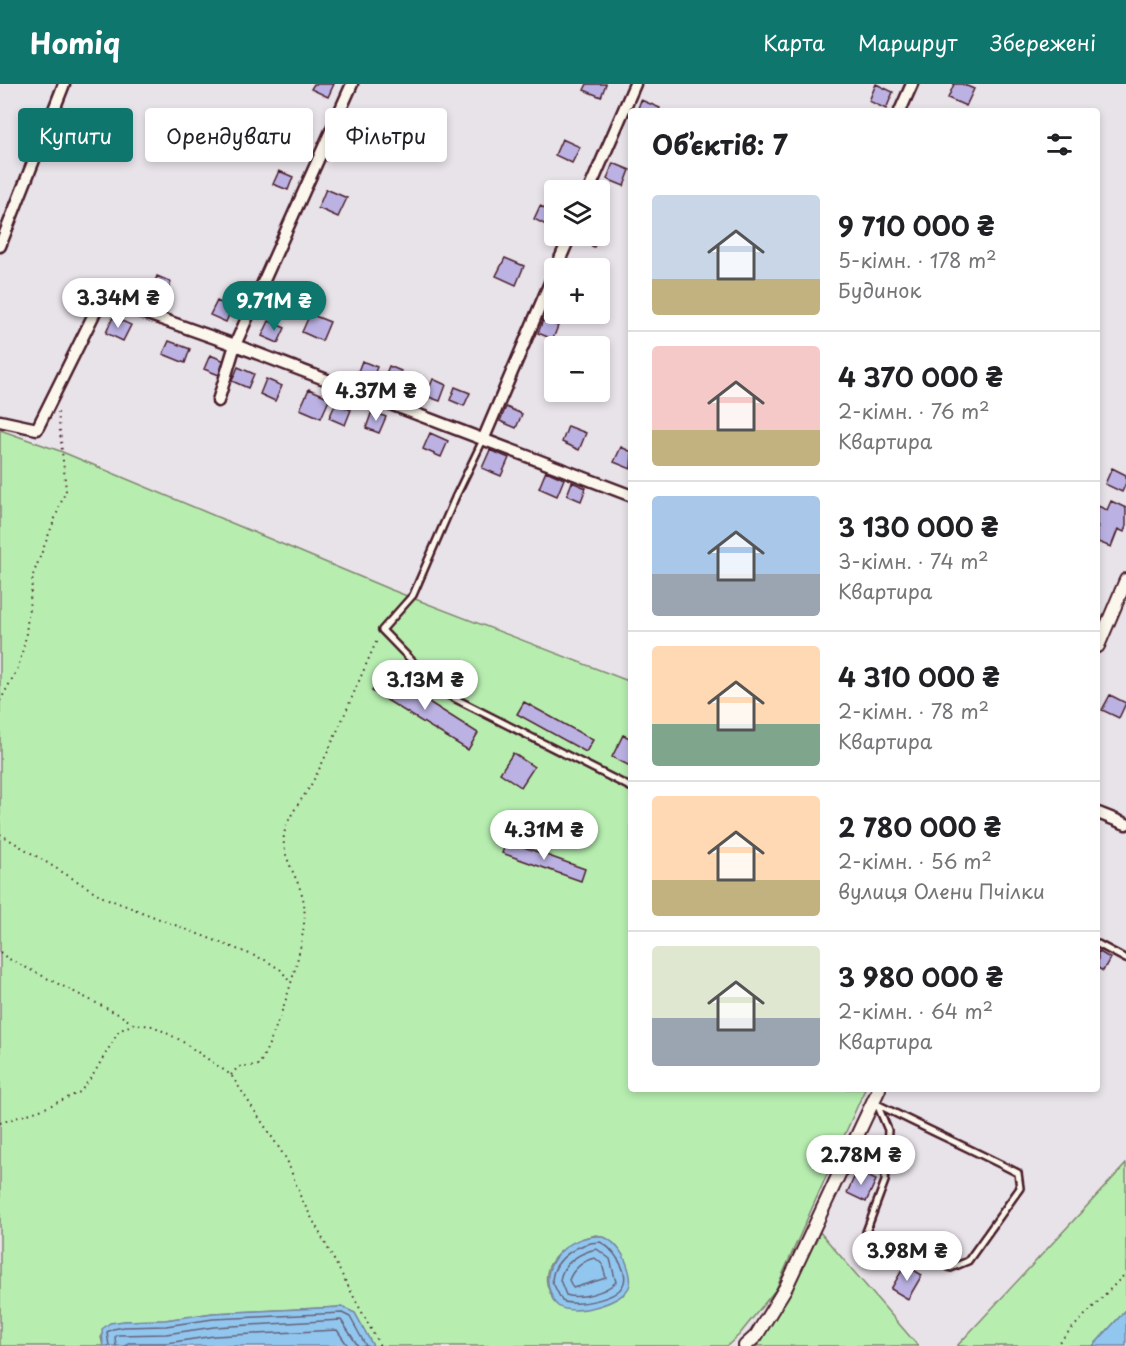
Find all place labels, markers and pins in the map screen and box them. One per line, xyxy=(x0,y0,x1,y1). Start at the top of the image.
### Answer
pin: 3.34M ₴ xyxy=(63,278,173,329)
pin: 9.71M ₴ xyxy=(219,281,329,332)
pin: 4.37M ₴ xyxy=(321,371,431,422)
pin: 3.13M ₴ xyxy=(370,660,480,711)
pin: 4.31M ₴ xyxy=(489,810,599,861)
pin: 2.78M ₴ xyxy=(806,1135,916,1186)
pin: 3.98M ₴ xyxy=(852,1231,962,1282)

